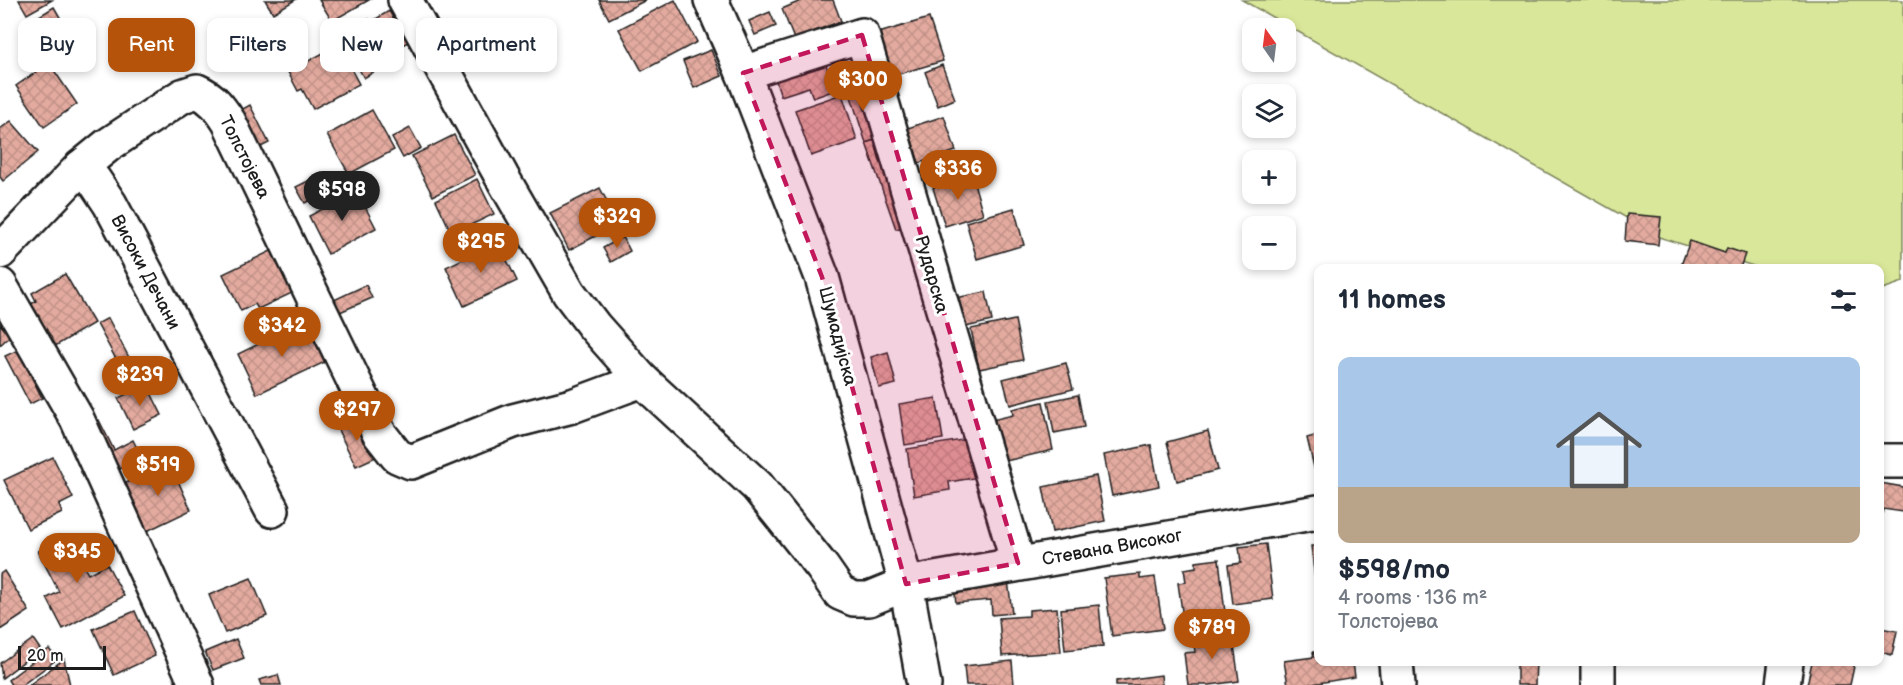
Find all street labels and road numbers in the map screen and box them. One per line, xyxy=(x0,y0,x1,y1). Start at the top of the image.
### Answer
street label: Толстојева xyxy=(215,112,275,203)
street label: Високи Дечани xyxy=(106,211,185,333)
street label: Рударска xyxy=(910,233,953,316)
street label: Шумадијска xyxy=(814,284,861,388)
street label: Стевана Високог xyxy=(1040,525,1184,570)

